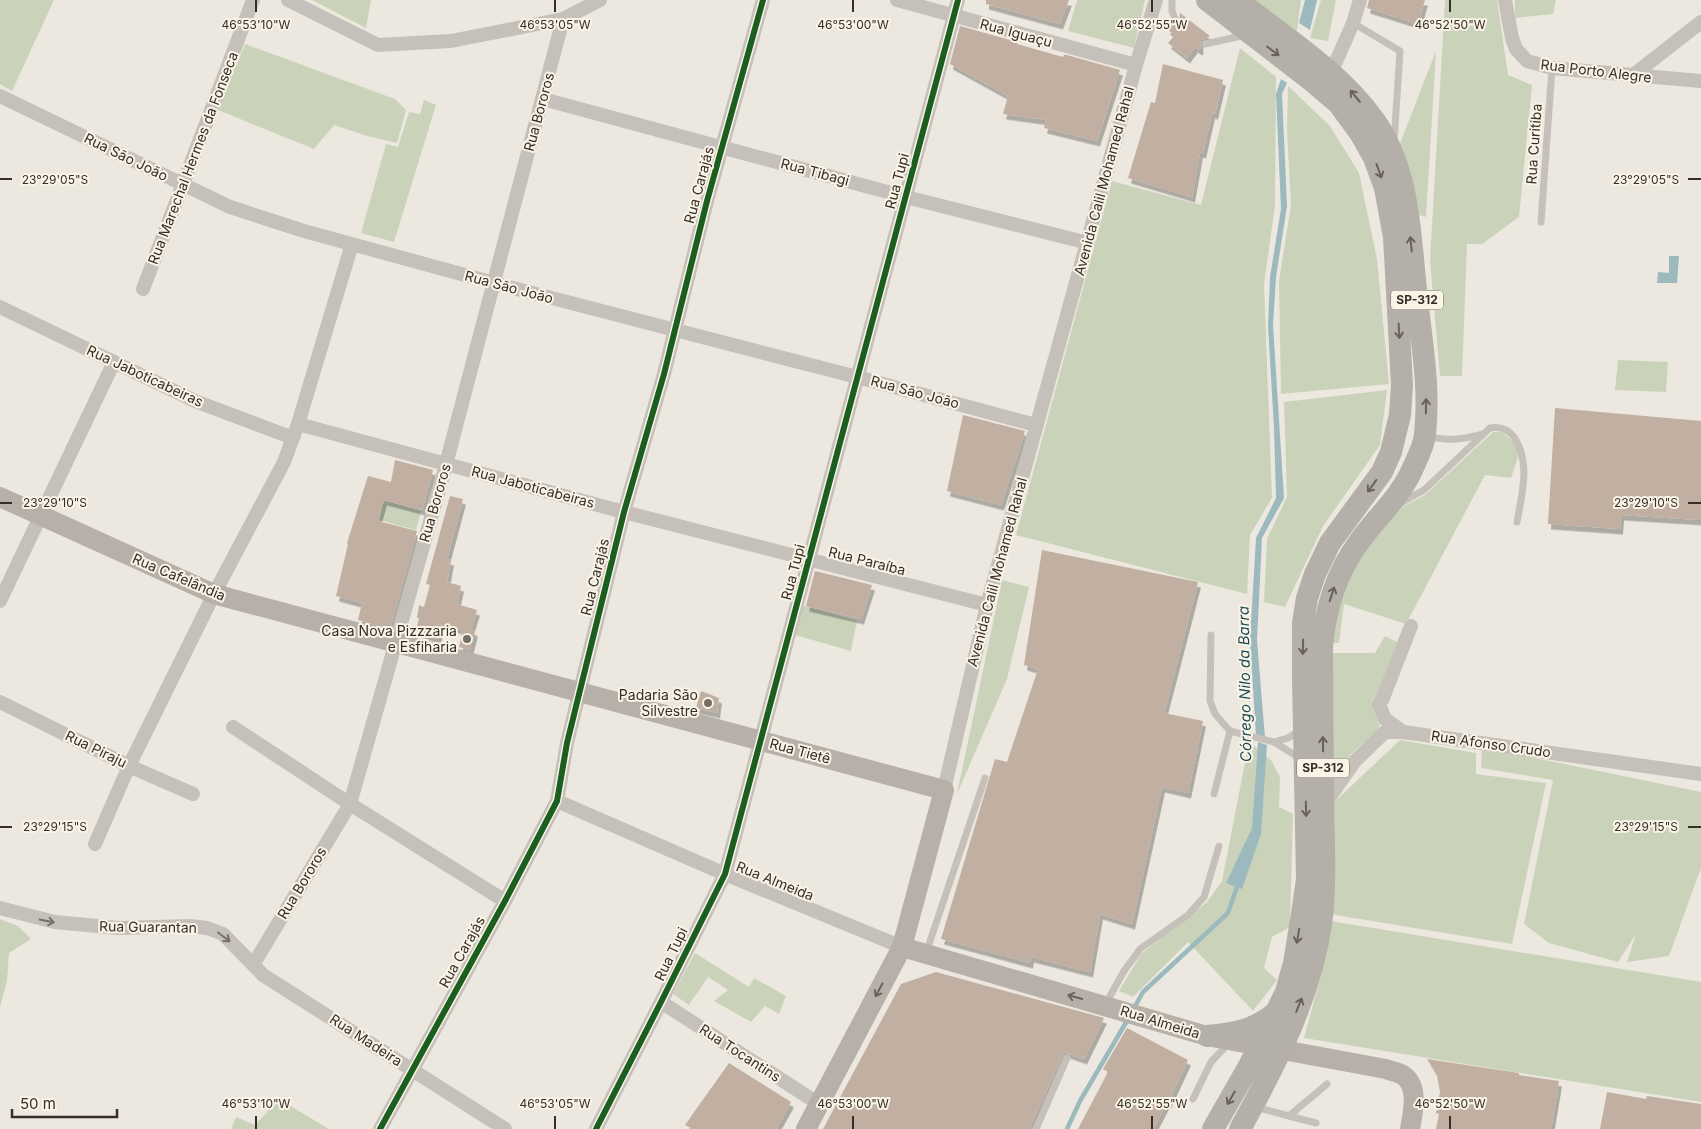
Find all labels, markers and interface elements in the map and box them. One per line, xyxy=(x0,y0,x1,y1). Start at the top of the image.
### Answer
street label: Rua Iguaçu xyxy=(978,15,1054,50)
text: 46°53'10"W xyxy=(222,17,291,32)
text: 46°53'05"W xyxy=(519,17,591,32)
text: 46°53'00"W xyxy=(817,17,889,32)
text: 46°52'55"W xyxy=(1117,17,1188,32)
text: 46°52'50"W xyxy=(1414,17,1486,32)
one-way arrow xyxy=(1266,46,1280,56)
street label: Rua Marechal Hermes da Fonseca xyxy=(144,49,241,267)
street label: Rua Porto Alegre xyxy=(1540,55,1652,86)
street label: Rua Bororos xyxy=(520,71,557,153)
street label: Avenida Calil Mohamed Rahal xyxy=(1070,84,1137,277)
one-way arrow xyxy=(1349,89,1360,102)
street label: Rua Curitiba xyxy=(1522,103,1545,185)
street label: Rua São João xyxy=(82,129,171,184)
street label: Rua Carajás xyxy=(680,145,717,225)
street label: Rua Tupi xyxy=(881,151,912,211)
street label: Rua Tibagi xyxy=(779,154,851,189)
one-way arrow xyxy=(1375,162,1384,178)
text: 23°29'05"S xyxy=(22,172,89,187)
text: 23°29'05"S xyxy=(1613,172,1680,187)
one-way arrow xyxy=(1406,237,1416,253)
street label: Rua São João xyxy=(463,267,555,307)
road number: SP-312 xyxy=(1391,290,1443,310)
one-way arrow xyxy=(1394,322,1404,339)
street label: Rua Jaboticabeiras xyxy=(84,341,206,410)
street label: Rua São João xyxy=(869,372,961,412)
one-way arrow xyxy=(1421,398,1431,414)
street label: Rua Bororos xyxy=(415,462,454,544)
street label: Rua Jaboticabeiras xyxy=(470,462,596,511)
street label: Avenida Calil Mohamed Rahal xyxy=(963,475,1030,668)
one-way arrow xyxy=(1367,478,1377,492)
text: 23°29'10"S xyxy=(23,495,87,510)
text: 23°29'10"S xyxy=(1614,495,1678,510)
street label: Rua Carajás xyxy=(577,537,612,617)
street label: Rua Tupi xyxy=(777,542,808,602)
street label: Rua Paraíba xyxy=(827,543,907,578)
street label: Rua Cafelândia xyxy=(130,549,228,604)
one-way arrow xyxy=(1328,586,1338,602)
water label: Córrego Nilo da Barra xyxy=(1234,606,1255,762)
place label: Casa Nova Pizzzaria e Esfiharia xyxy=(321,622,457,655)
marker: Casa Nova Pizzzaria e Esfiharia xyxy=(461,633,473,645)
one-way arrow xyxy=(1298,638,1308,654)
place label: Padaria São Silvestre xyxy=(619,686,698,719)
marker: Padaria São Silvestre xyxy=(702,697,714,709)
street label: Rua Piraju xyxy=(63,726,130,771)
street label: Rua Afonso Crudo xyxy=(1430,727,1552,760)
street label: Rua Tietê xyxy=(768,734,832,767)
one-way arrow xyxy=(1318,737,1328,753)
road number: SP-312 xyxy=(1297,758,1349,778)
one-way arrow xyxy=(1301,801,1310,817)
text: 23°29'15"S xyxy=(23,819,87,834)
text: 23°29'15"S xyxy=(1614,819,1678,834)
street label: Rua Bororos xyxy=(273,844,330,922)
street label: Rua Almeida xyxy=(734,857,817,904)
street label: Rua Carajás xyxy=(435,913,488,990)
one-way arrow xyxy=(39,916,55,926)
street label: Rua Guarantan xyxy=(99,917,197,936)
street label: Rua Tupi xyxy=(650,924,691,983)
one-way arrow xyxy=(1293,927,1303,943)
one-way arrow xyxy=(217,932,231,942)
one-way arrow xyxy=(874,982,883,997)
one-way arrow xyxy=(1068,992,1084,1001)
one-way arrow xyxy=(1295,998,1305,1013)
street label: Rua Almeida xyxy=(1118,1001,1202,1042)
street label: Rua Madeira xyxy=(327,1010,406,1069)
street label: Rua Tocantins xyxy=(697,1020,784,1085)
scale bar xyxy=(12,1086,118,1118)
one-way arrow xyxy=(1225,1090,1235,1104)
text: 50 m xyxy=(20,1094,56,1113)
text: 46°53'10"W xyxy=(222,1096,291,1111)
text: 46°53'05"W xyxy=(519,1096,591,1111)
text: 46°53'00"W xyxy=(817,1096,889,1111)
text: 46°52'55"W xyxy=(1117,1096,1188,1111)
text: 46°52'50"W xyxy=(1414,1096,1486,1111)

